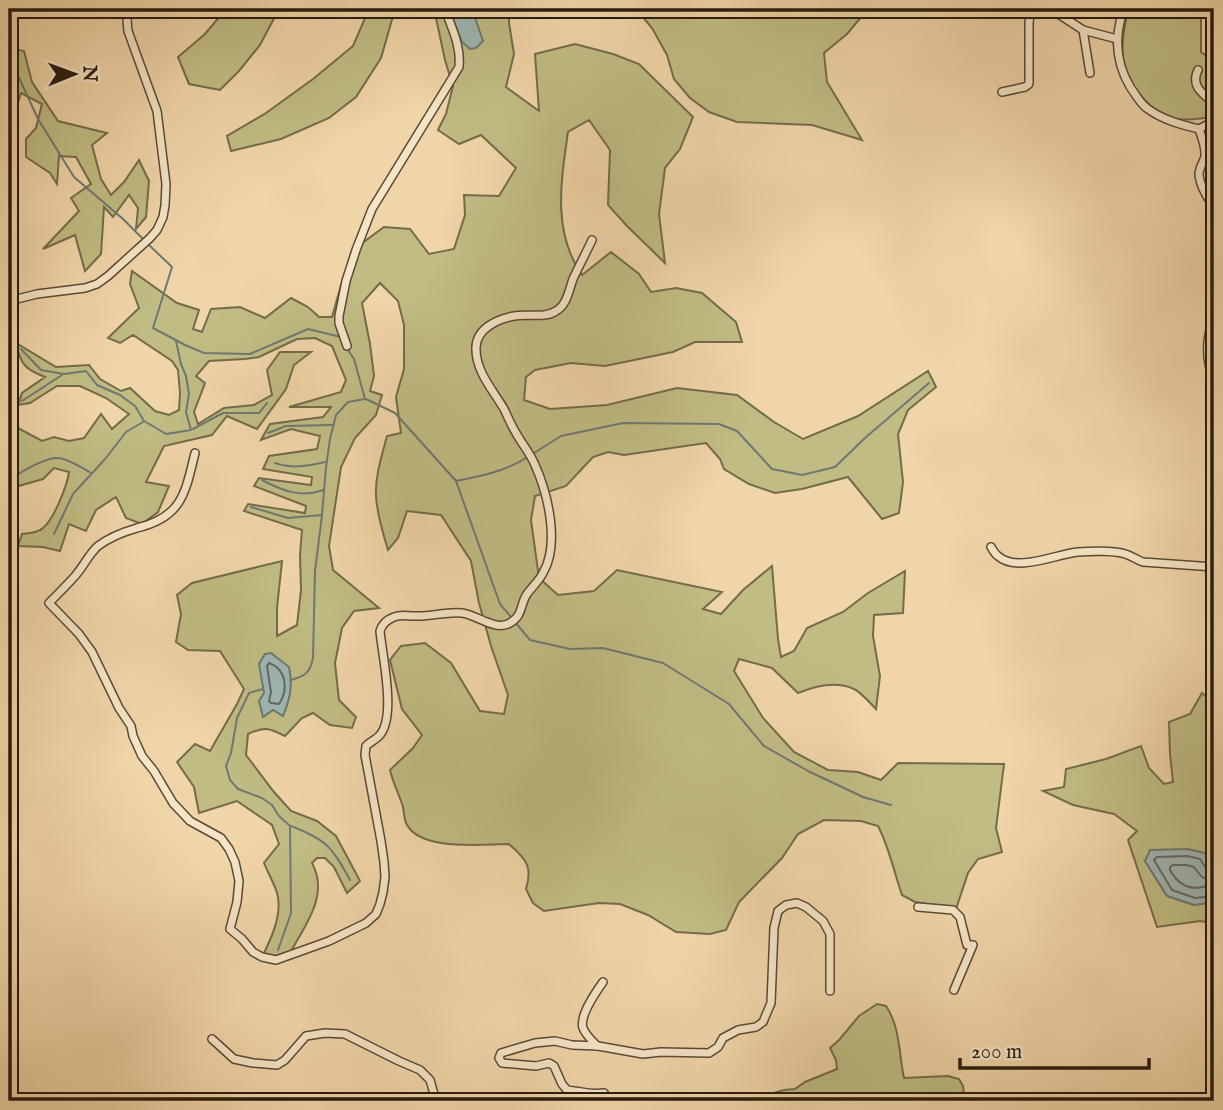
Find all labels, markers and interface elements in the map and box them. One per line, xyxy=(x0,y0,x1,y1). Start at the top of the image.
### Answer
north arrow xyxy=(38,38,108,108)
text: N xyxy=(77,64,101,83)
scale bar xyxy=(960,1026,1150,1070)
text: 200 m xyxy=(971,1039,1022,1066)

